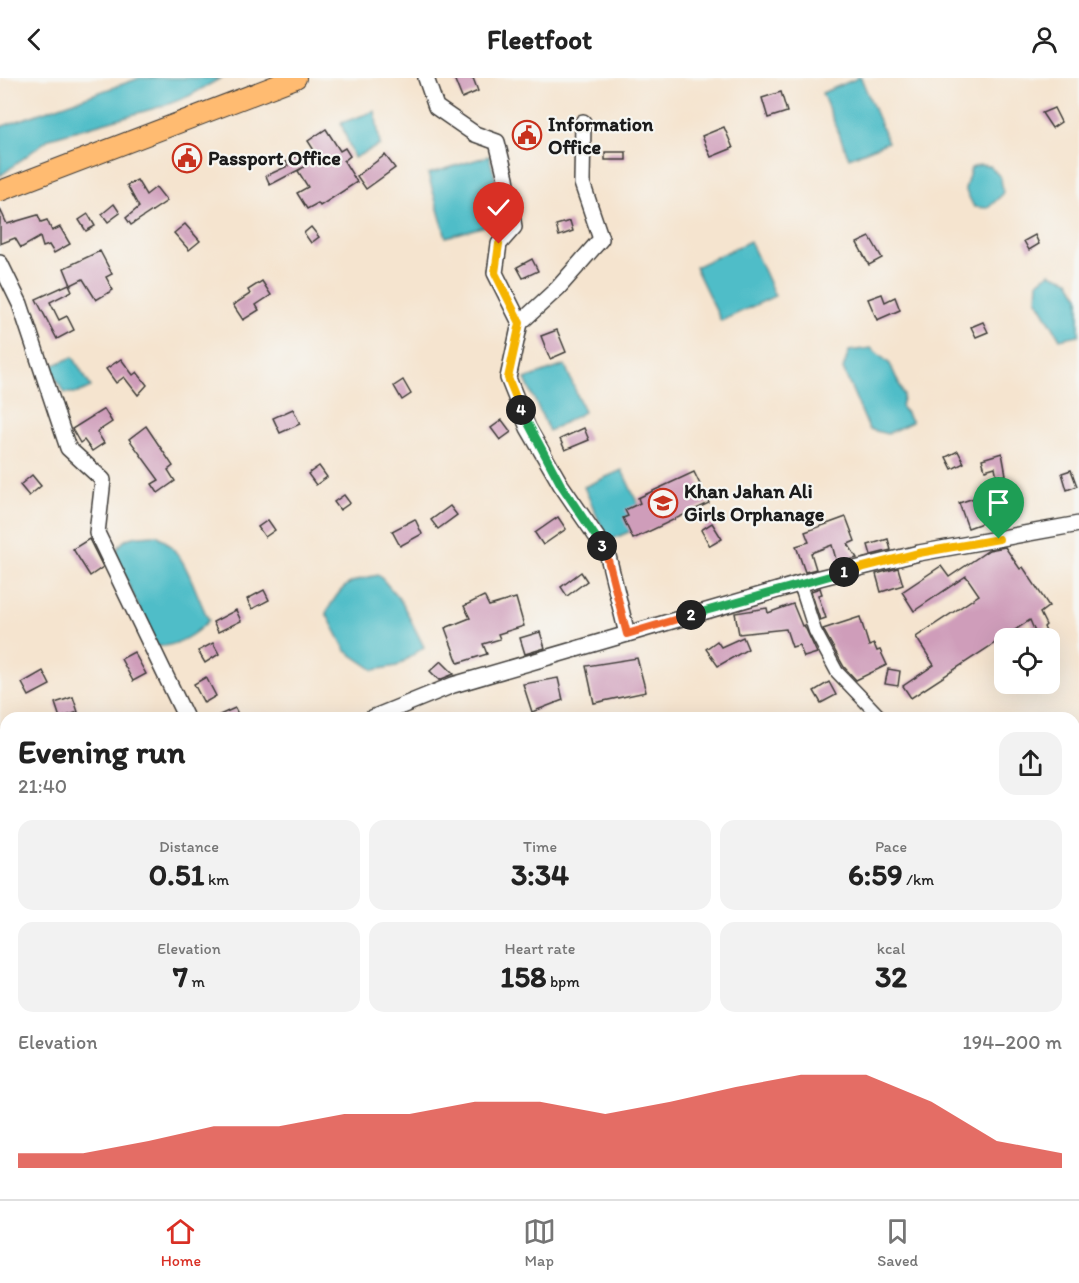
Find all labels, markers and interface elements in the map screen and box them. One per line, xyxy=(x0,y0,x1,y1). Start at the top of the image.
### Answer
icon: back xyxy=(18,23,51,56)
text: Fleetfoot xyxy=(487,23,592,56)
icon: person xyxy=(1028,23,1061,56)
place label: Information Office xyxy=(548,112,654,159)
public building icon: Information Office xyxy=(511,119,543,151)
public building icon: Passport Office xyxy=(171,142,203,174)
place label: Passport Office xyxy=(208,146,341,171)
pin xyxy=(473,182,524,244)
icon: check xyxy=(482,191,515,224)
pin: 4 xyxy=(506,395,536,425)
text: 4 xyxy=(516,400,526,419)
pin xyxy=(973,477,1024,539)
place label: Khan Jahan Ali Girls Orphanage xyxy=(684,479,825,527)
icon: arrive xyxy=(982,486,1015,519)
school or university icon: Khan Jahan Ali Girls Orphanage xyxy=(647,487,679,519)
pin: 3 xyxy=(587,531,617,561)
text: 3 xyxy=(598,536,606,555)
pin: 1 xyxy=(829,557,859,587)
text: 1 xyxy=(840,562,848,581)
pin: 2 xyxy=(676,600,706,630)
text: 2 xyxy=(687,605,695,624)
map controls xyxy=(994,628,1060,694)
button: locate xyxy=(994,628,1060,694)
text: Evening run xyxy=(18,732,185,771)
button: share xyxy=(999,732,1062,795)
text: 21:40 xyxy=(18,774,67,798)
text: Distance xyxy=(159,837,219,856)
text: Time xyxy=(523,837,557,856)
text: Pace xyxy=(875,837,907,856)
text: 0.51 xyxy=(149,856,204,893)
text: 3:34 xyxy=(511,856,569,893)
text: 6:59 xyxy=(848,856,903,893)
text: km xyxy=(204,870,229,889)
text: /km xyxy=(903,870,934,889)
text: Elevation xyxy=(157,939,221,958)
text: Heart rate xyxy=(505,939,575,958)
text: kcal xyxy=(877,939,905,958)
text: 7 xyxy=(173,958,188,995)
text: 158 xyxy=(500,958,546,995)
text: 32 xyxy=(875,958,907,995)
text: m xyxy=(188,972,205,991)
text: bpm xyxy=(546,972,580,991)
text: Elevation xyxy=(18,1030,97,1054)
text: 194–200 m xyxy=(963,1030,1062,1054)
tab: Home xyxy=(161,1215,201,1270)
tab: Map xyxy=(523,1215,556,1270)
tab: Saved xyxy=(877,1215,918,1270)

